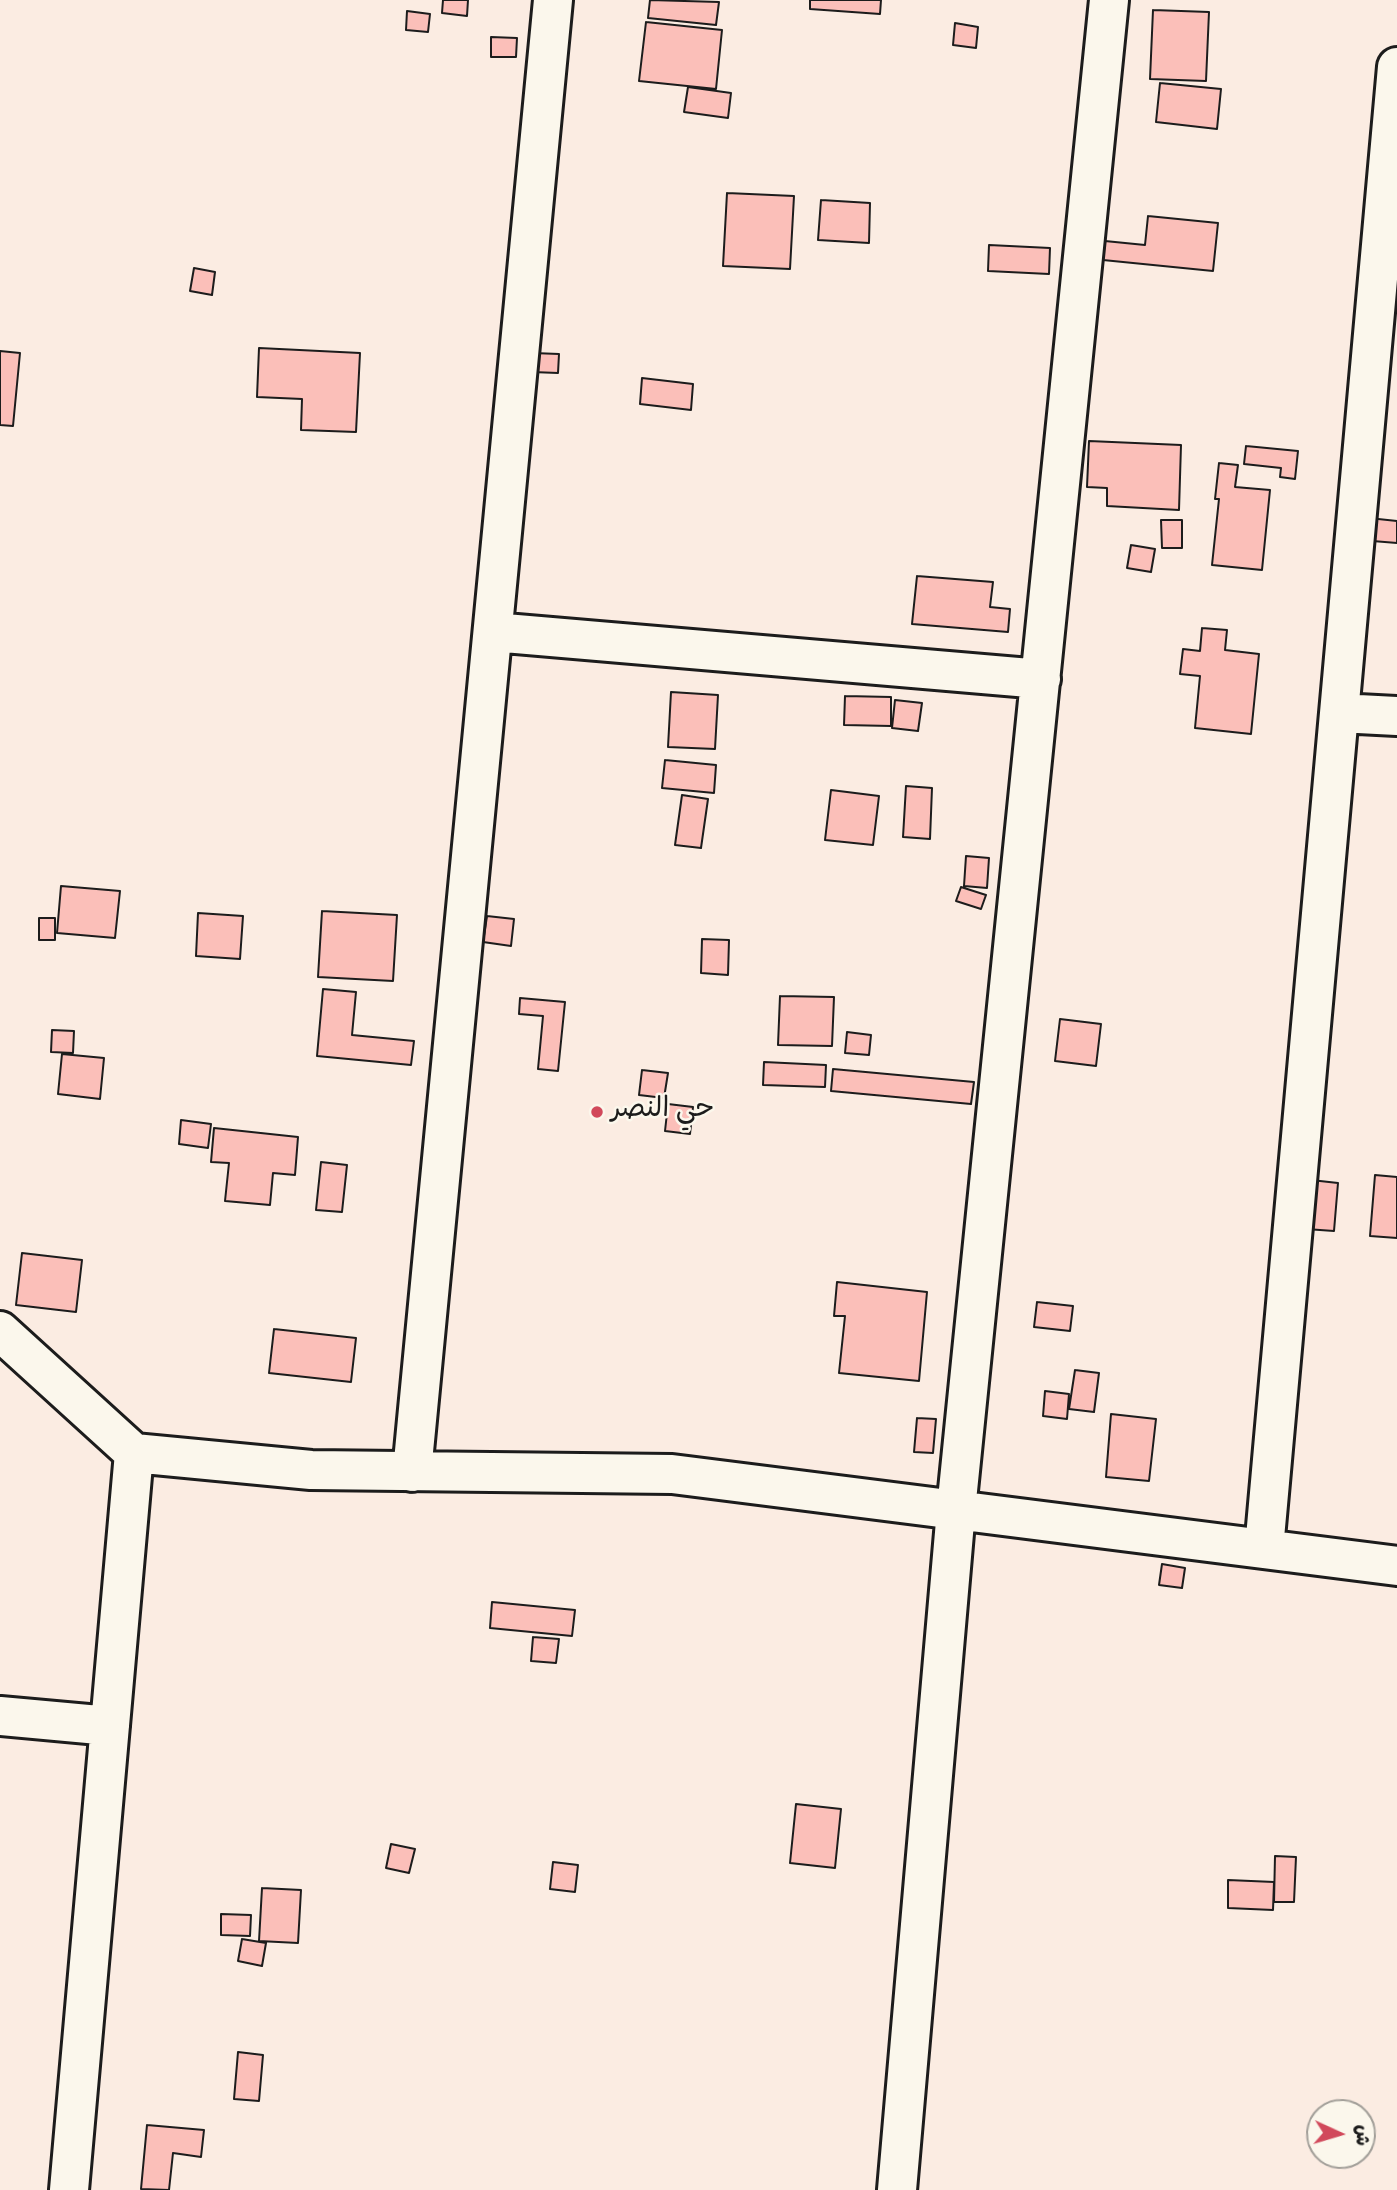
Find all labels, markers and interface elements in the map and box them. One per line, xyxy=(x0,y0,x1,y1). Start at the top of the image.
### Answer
place label: حي النصر xyxy=(611,1095,714,1129)
marker: حي النصر xyxy=(589,1104,605,1120)
north arrow xyxy=(1306,2099,1376,2169)
text: ش xyxy=(1346,2124,1375,2147)

